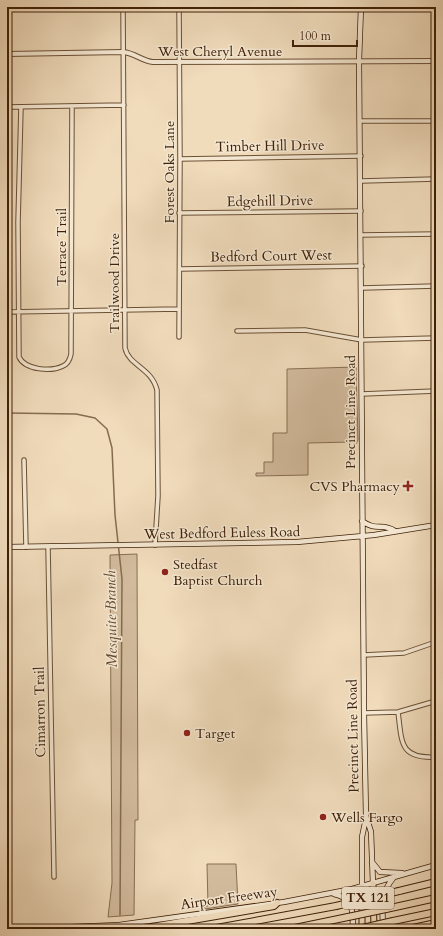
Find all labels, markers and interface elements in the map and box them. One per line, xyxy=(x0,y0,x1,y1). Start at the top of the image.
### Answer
scale bar xyxy=(293,22,357,48)
text: 100 m xyxy=(299,28,332,44)
street label: West Cheryl Avenue xyxy=(157,42,282,61)
street label: Forest Oaks Lane xyxy=(160,121,179,223)
street label: Timber Hill Drive xyxy=(215,136,325,156)
street label: Edgehill Drive xyxy=(227,191,313,211)
street label: Terrace Trail xyxy=(52,207,71,286)
street label: Trailwood Drive xyxy=(105,233,124,333)
street label: Bedford Court West xyxy=(210,245,333,267)
street label: Precinct Line Road xyxy=(341,355,360,469)
place label: CVS Pharmacy xyxy=(309,477,401,496)
marker: CVS Pharmacy xyxy=(403,481,413,491)
street label: West Bedford Euless Road xyxy=(143,522,301,544)
place label: Stedfast Baptist Church xyxy=(173,555,263,590)
marker: Stedfast Baptist Church xyxy=(160,567,170,577)
water label: Mesquite Branch xyxy=(100,569,122,668)
street label: Cimarron Trail xyxy=(30,666,50,758)
street label: Precinct Line Road xyxy=(342,678,363,793)
place label: Target xyxy=(195,724,236,743)
marker: Target xyxy=(182,728,192,738)
place label: Wells Fargo xyxy=(330,808,403,827)
marker: Wells Fargo xyxy=(318,812,328,822)
street label: Airport Freeway xyxy=(179,882,279,914)
road number: TX 121 xyxy=(342,887,394,909)

